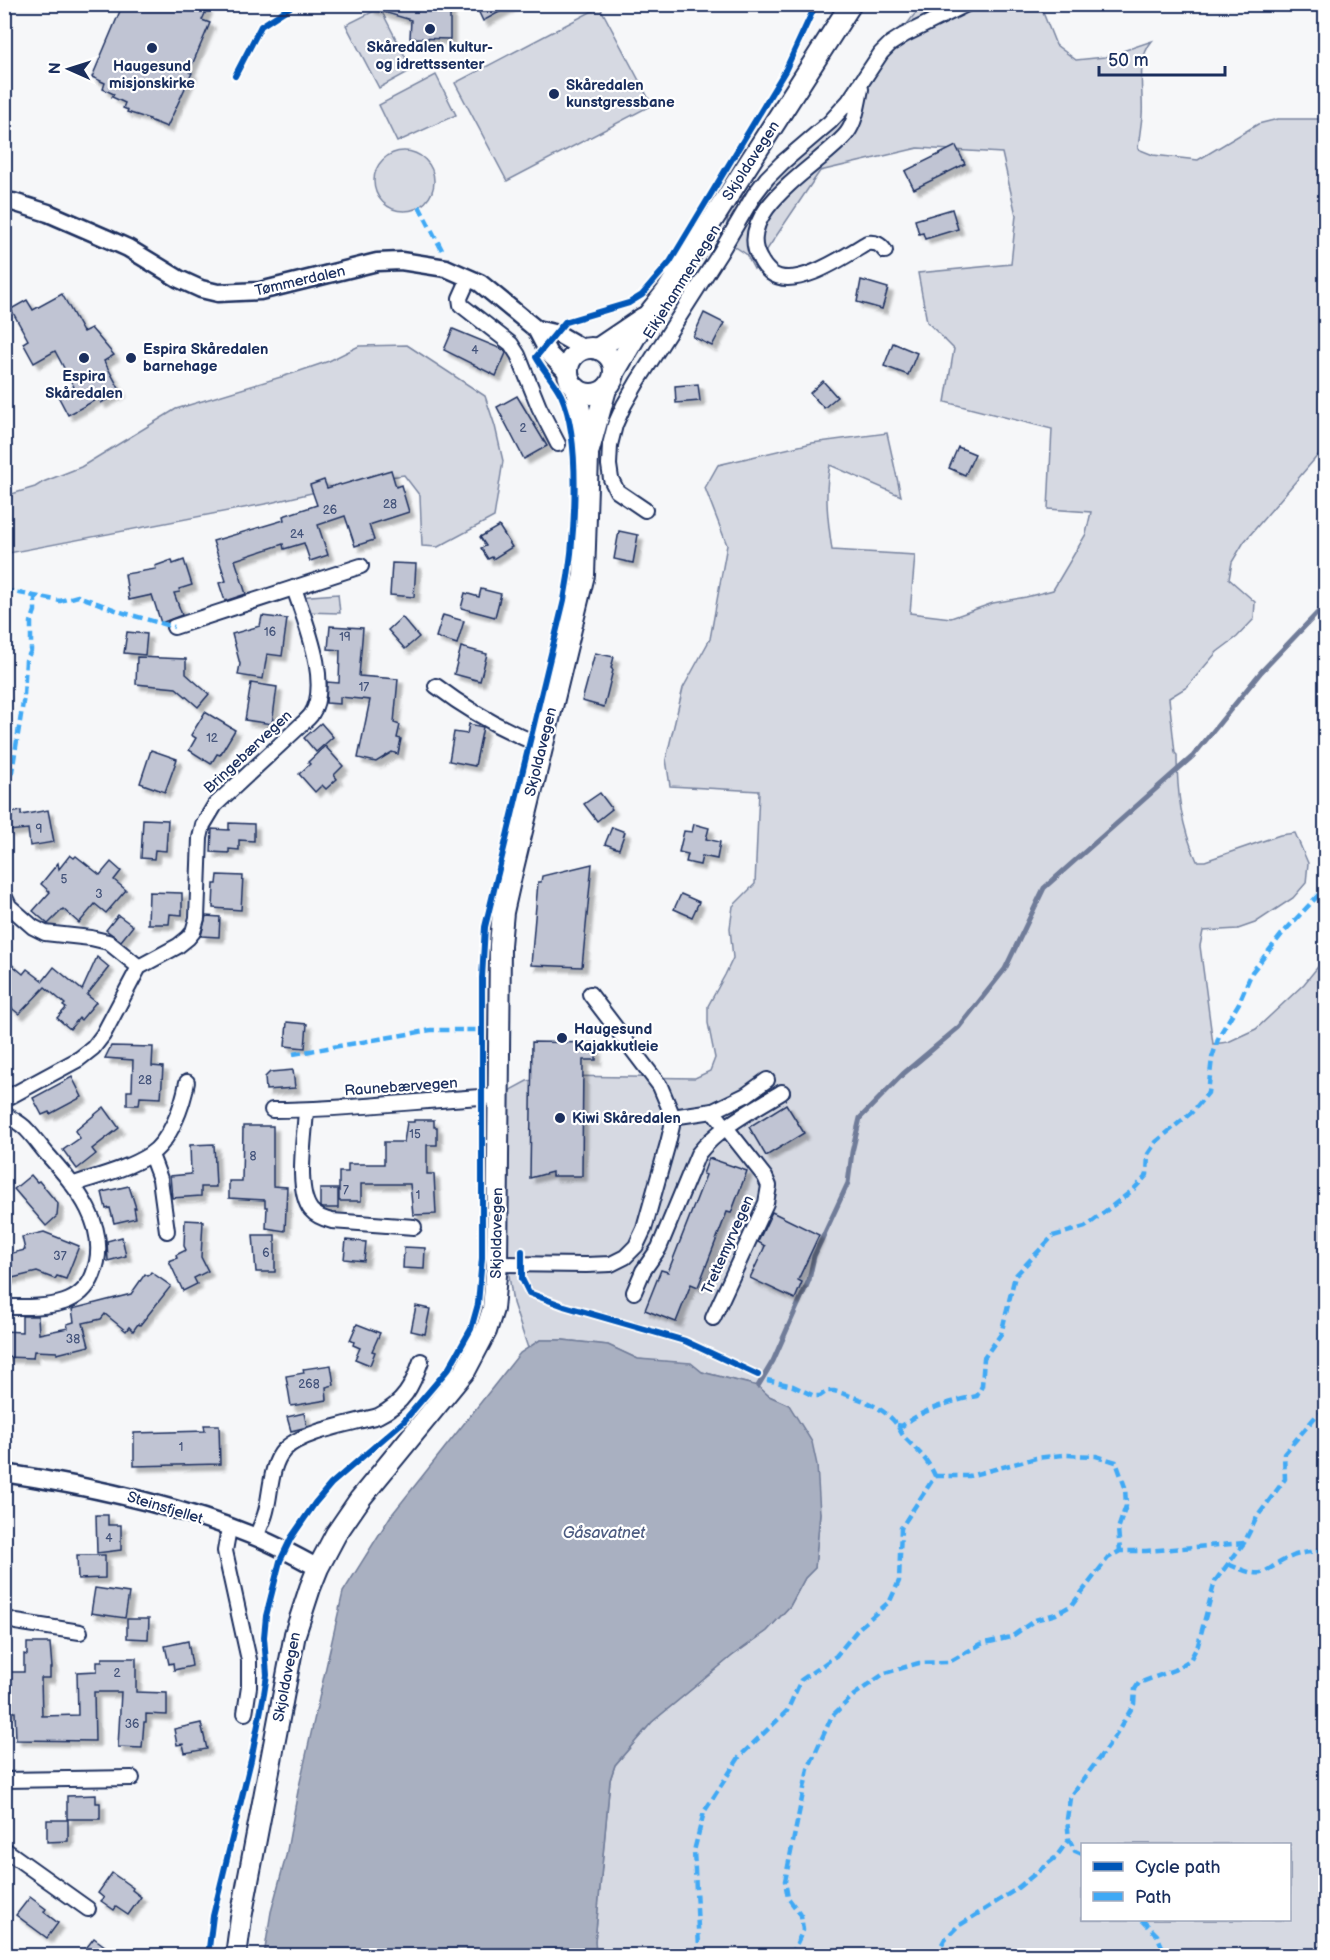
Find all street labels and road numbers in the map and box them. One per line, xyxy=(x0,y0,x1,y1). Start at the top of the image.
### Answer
street label: Skjoldavegen xyxy=(718,118,784,204)
street label: Eikjehammervegen xyxy=(639,221,725,343)
street label: Tømmerdalen xyxy=(253,261,347,301)
street label: Skjoldavegen xyxy=(521,705,561,799)
street label: Bringebærvegen xyxy=(200,706,296,798)
street label: Raunebærvegen xyxy=(344,1074,458,1100)
street label: Skjoldavegen xyxy=(487,1187,507,1279)
street label: Trettemyrvegen xyxy=(698,1192,758,1298)
street label: Steinsfjellet xyxy=(125,1487,206,1529)
street label: Skjoldavegen xyxy=(269,1630,305,1724)

